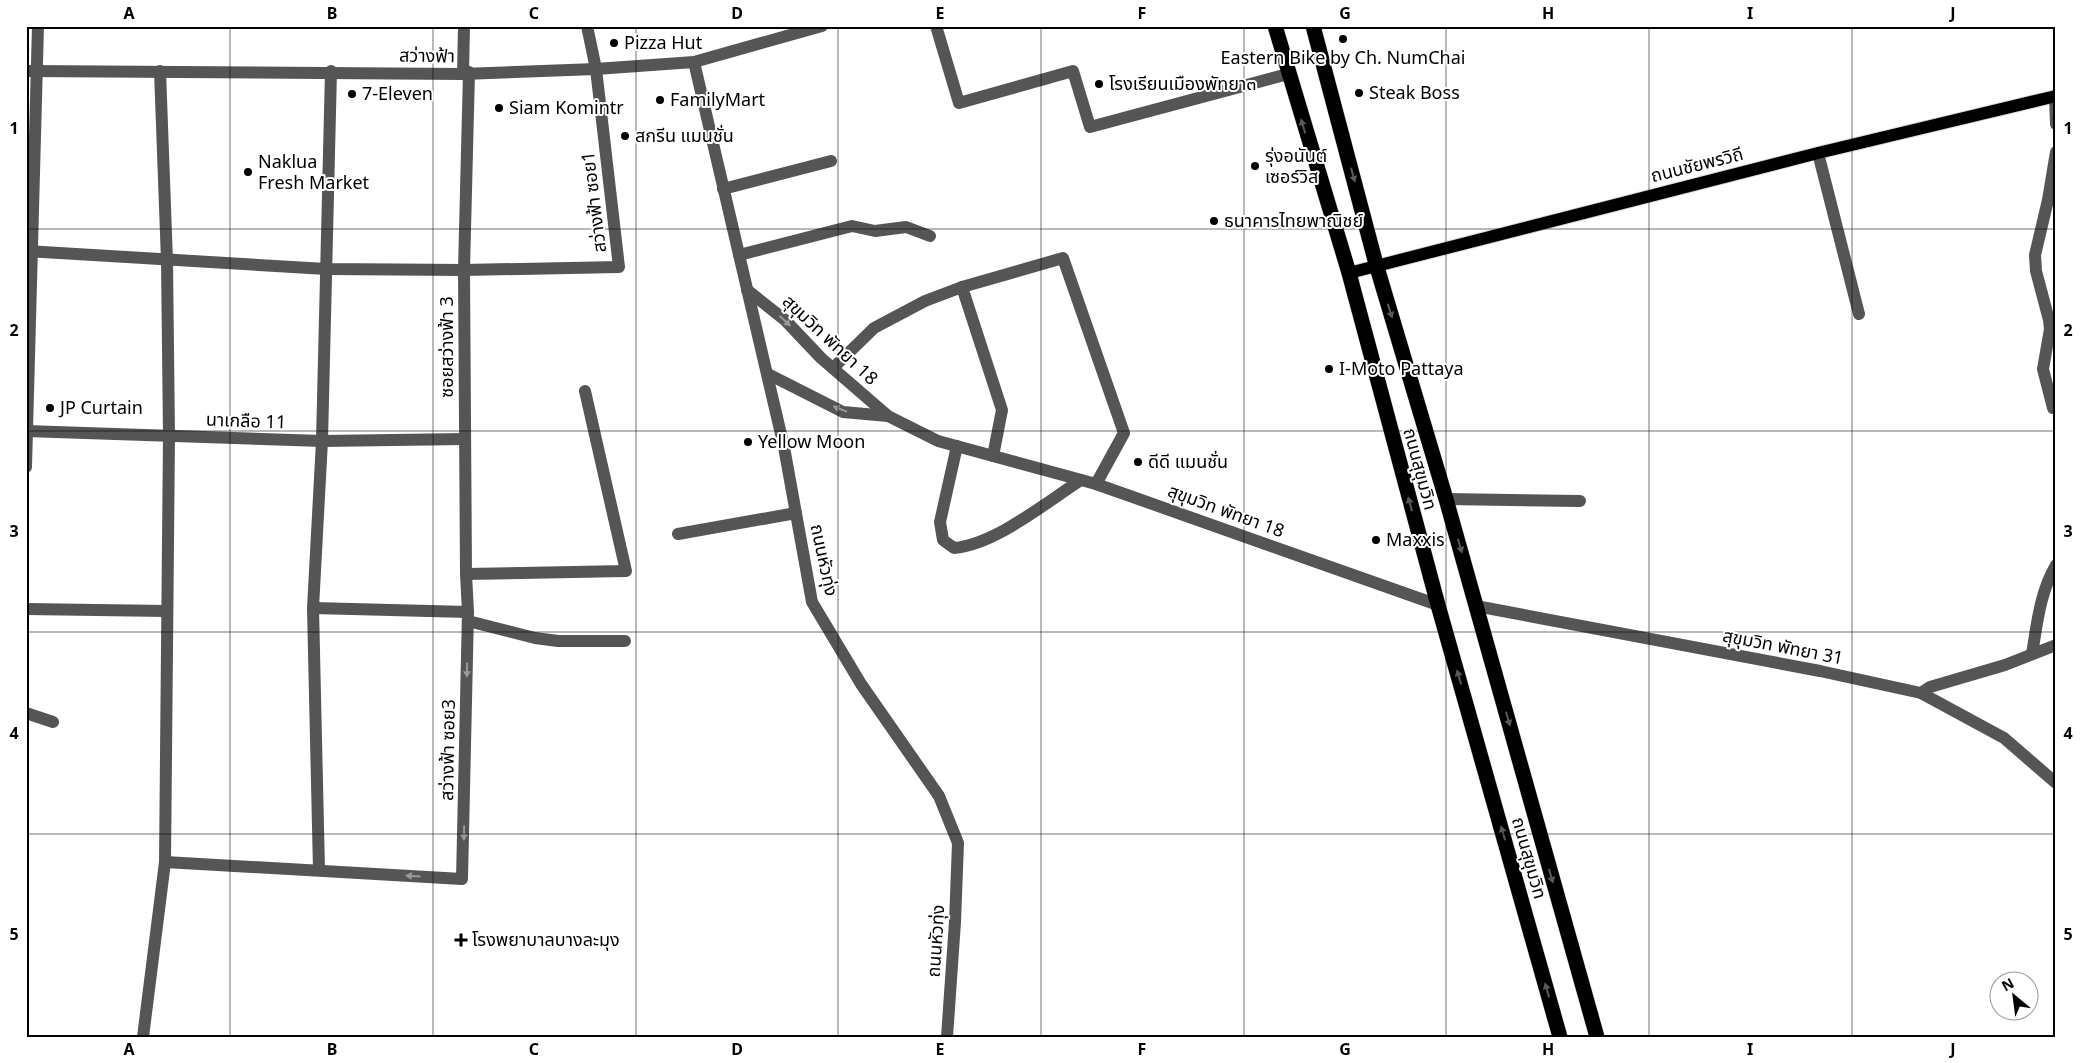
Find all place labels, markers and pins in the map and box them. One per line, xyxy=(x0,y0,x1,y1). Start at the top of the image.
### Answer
place label: Pizza Hut xyxy=(624,30,703,54)
marker: Eastern Bike by Ch. NumChai xyxy=(1337,33,1349,45)
marker: Pizza Hut xyxy=(608,37,620,49)
place label: Eastern Bike by Ch. NumChai xyxy=(1221,45,1465,69)
place label: โรงเรียนเมืองพัทยา๓ xyxy=(1109,71,1256,95)
marker: โรงเรียนเมืองพัทยา๓ xyxy=(1093,78,1105,90)
place label: Steak Boss xyxy=(1369,80,1460,104)
place label: 7-Eleven xyxy=(362,81,433,105)
place label: FamilyMart xyxy=(670,87,766,111)
marker: Steak Boss xyxy=(1353,87,1365,99)
marker: 7-Eleven xyxy=(346,88,358,100)
marker: FamilyMart xyxy=(654,94,666,106)
place label: Siam Komintr xyxy=(509,95,624,119)
marker: Siam Komintr xyxy=(493,102,505,114)
place label: สกรีน แมนชั่น xyxy=(635,123,734,147)
marker: สกรีน แมนชั่น xyxy=(619,130,631,142)
place label: รุ่งอนันต์ เซอร์วิส xyxy=(1265,143,1327,188)
place label: Naklua Fresh Market xyxy=(258,149,370,194)
marker: รุ่งอนันต์ เซอร์วิส xyxy=(1249,160,1261,172)
marker: Naklua Fresh Market xyxy=(242,166,254,178)
place label: ธนาคารไทยพาณิชย์ xyxy=(1224,208,1363,232)
marker: ธนาคารไทยพาณิชย์ xyxy=(1208,215,1220,227)
place label: I-Moto Pattaya xyxy=(1339,356,1464,380)
marker: I-Moto Pattaya xyxy=(1323,363,1335,375)
place label: JP Curtain xyxy=(58,395,143,419)
marker: JP Curtain xyxy=(44,402,56,414)
place label: Yellow Moon xyxy=(758,429,865,453)
marker: Yellow Moon xyxy=(742,436,754,448)
place label: ดีดี แมนชั่น xyxy=(1148,449,1228,473)
marker: ดีดี แมนชั่น xyxy=(1132,456,1144,468)
place label: Maxxis xyxy=(1386,527,1445,551)
marker: Maxxis xyxy=(1370,534,1382,546)
place label: โรงพยาบาลบางละมุง xyxy=(472,927,620,951)
marker: โรงพยาบาลบางละมุง xyxy=(454,933,468,947)

